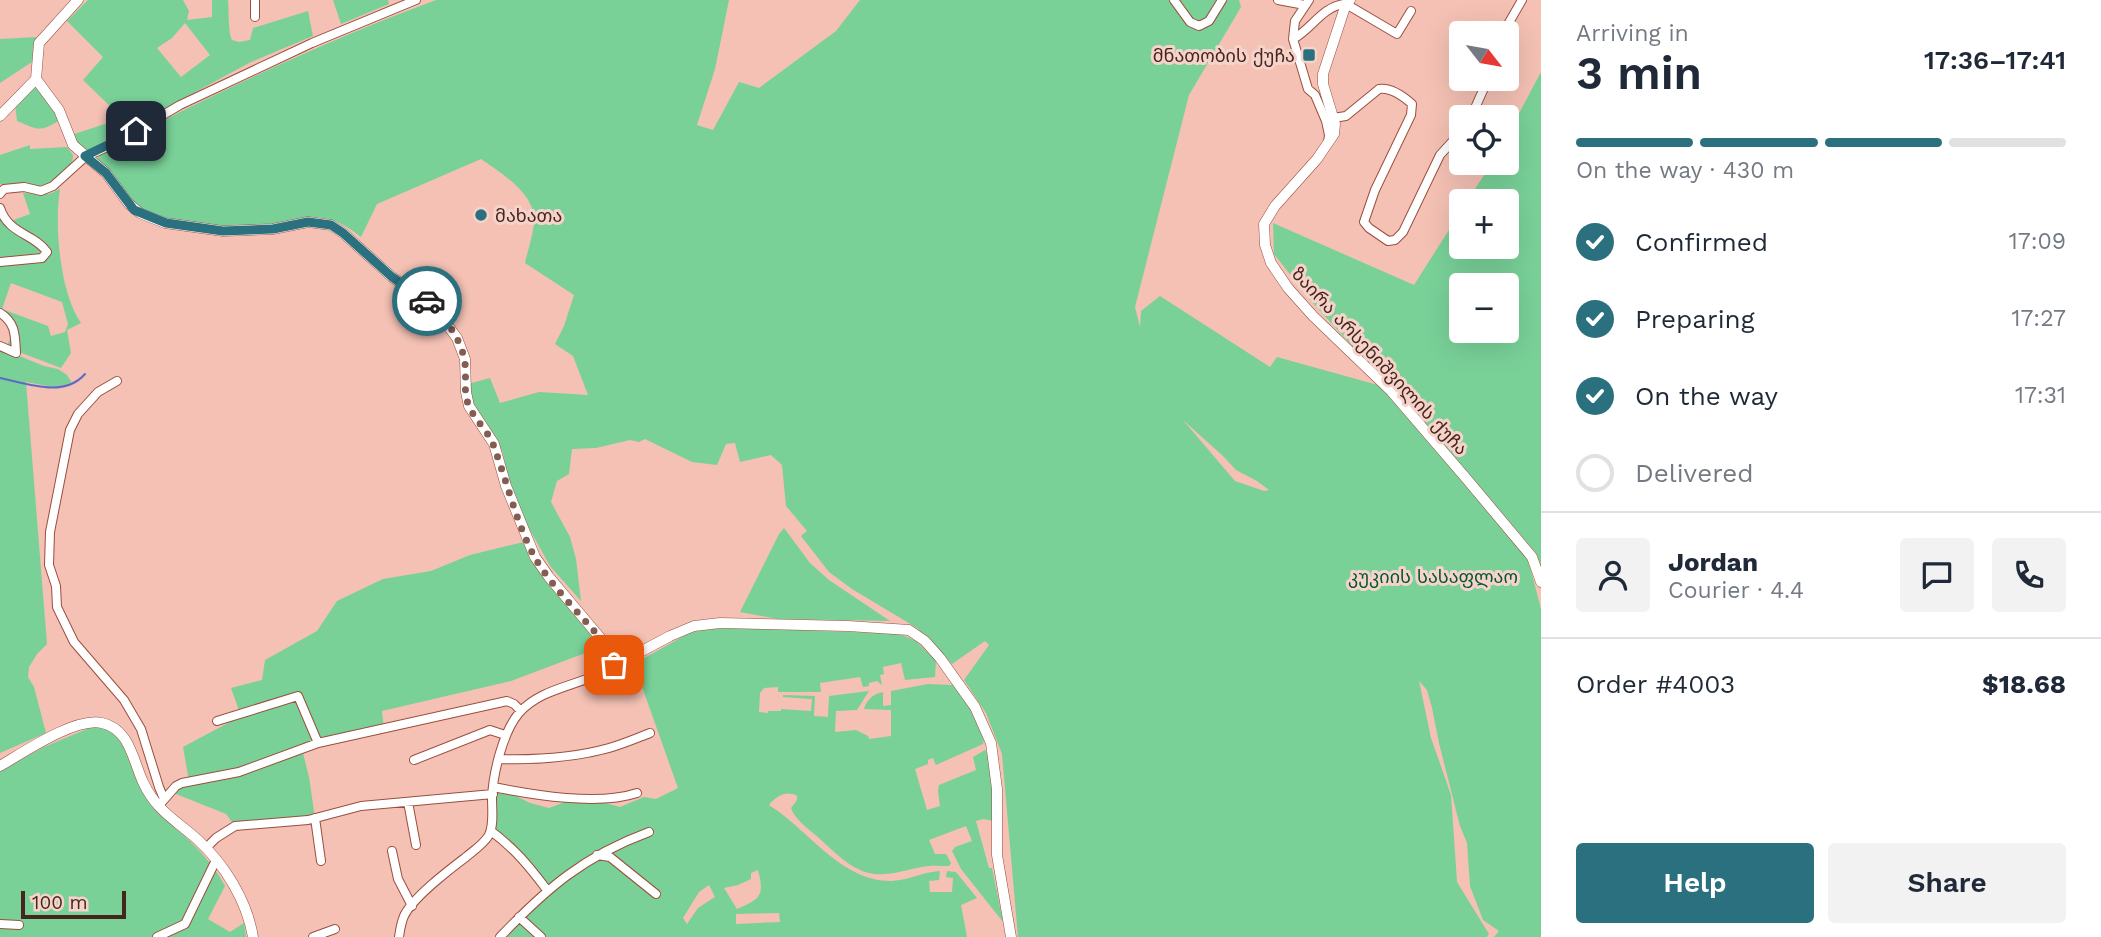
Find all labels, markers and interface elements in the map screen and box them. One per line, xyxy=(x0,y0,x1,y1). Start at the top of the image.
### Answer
text: Arriving in xyxy=(1576,20,1689,47)
north arrow xyxy=(1449,21,1519,91)
map controls xyxy=(1449,21,1519,343)
place label: მნათობის ქუჩა xyxy=(1153,45,1295,67)
text: 17:36–17:41 xyxy=(1924,45,2066,75)
text: 3 min xyxy=(1576,46,1702,100)
marker: მნათობის ქუჩა xyxy=(1301,47,1317,63)
pin xyxy=(106,101,166,161)
button: locate xyxy=(1449,105,1519,175)
icon: home xyxy=(117,112,155,150)
text: On the way · 430 m xyxy=(1576,157,1794,184)
button: + xyxy=(1449,189,1519,259)
place label: მახათა xyxy=(495,205,562,226)
marker: მახათა xyxy=(473,207,489,223)
icon: check xyxy=(1576,223,1614,261)
text: Confirmed xyxy=(1635,227,1768,257)
text: 17:09 xyxy=(2009,228,2066,255)
street label: ზაირა არსენიშვილის ქუჩა xyxy=(1287,263,1472,460)
courier xyxy=(392,266,462,336)
button: − xyxy=(1449,273,1519,343)
icon: car xyxy=(408,282,446,320)
icon: check xyxy=(1576,300,1614,338)
text: Preparing xyxy=(1635,304,1755,334)
text: 17:27 xyxy=(2011,305,2066,332)
icon: check xyxy=(1576,377,1614,415)
text: On the way xyxy=(1635,381,1778,411)
text: 17:31 xyxy=(2015,382,2066,409)
text: Delivered xyxy=(1635,458,1754,488)
button: person xyxy=(1576,538,1650,612)
button: chat xyxy=(1900,538,1974,612)
button: phone xyxy=(1992,538,2066,612)
text: Jordan xyxy=(1668,547,1758,577)
park label: კუკიის სასაფლაო xyxy=(1348,566,1518,588)
text: Courier · 4.4 xyxy=(1668,577,1804,604)
pin xyxy=(584,635,644,695)
icon: bag xyxy=(595,646,633,684)
text: Order #4003 xyxy=(1576,669,1735,699)
text: $18.68 xyxy=(1982,669,2066,699)
button: Help xyxy=(1576,843,1814,923)
button: Share xyxy=(1828,843,2066,923)
scale bar xyxy=(21,888,126,920)
text: 100 m xyxy=(32,891,88,914)

